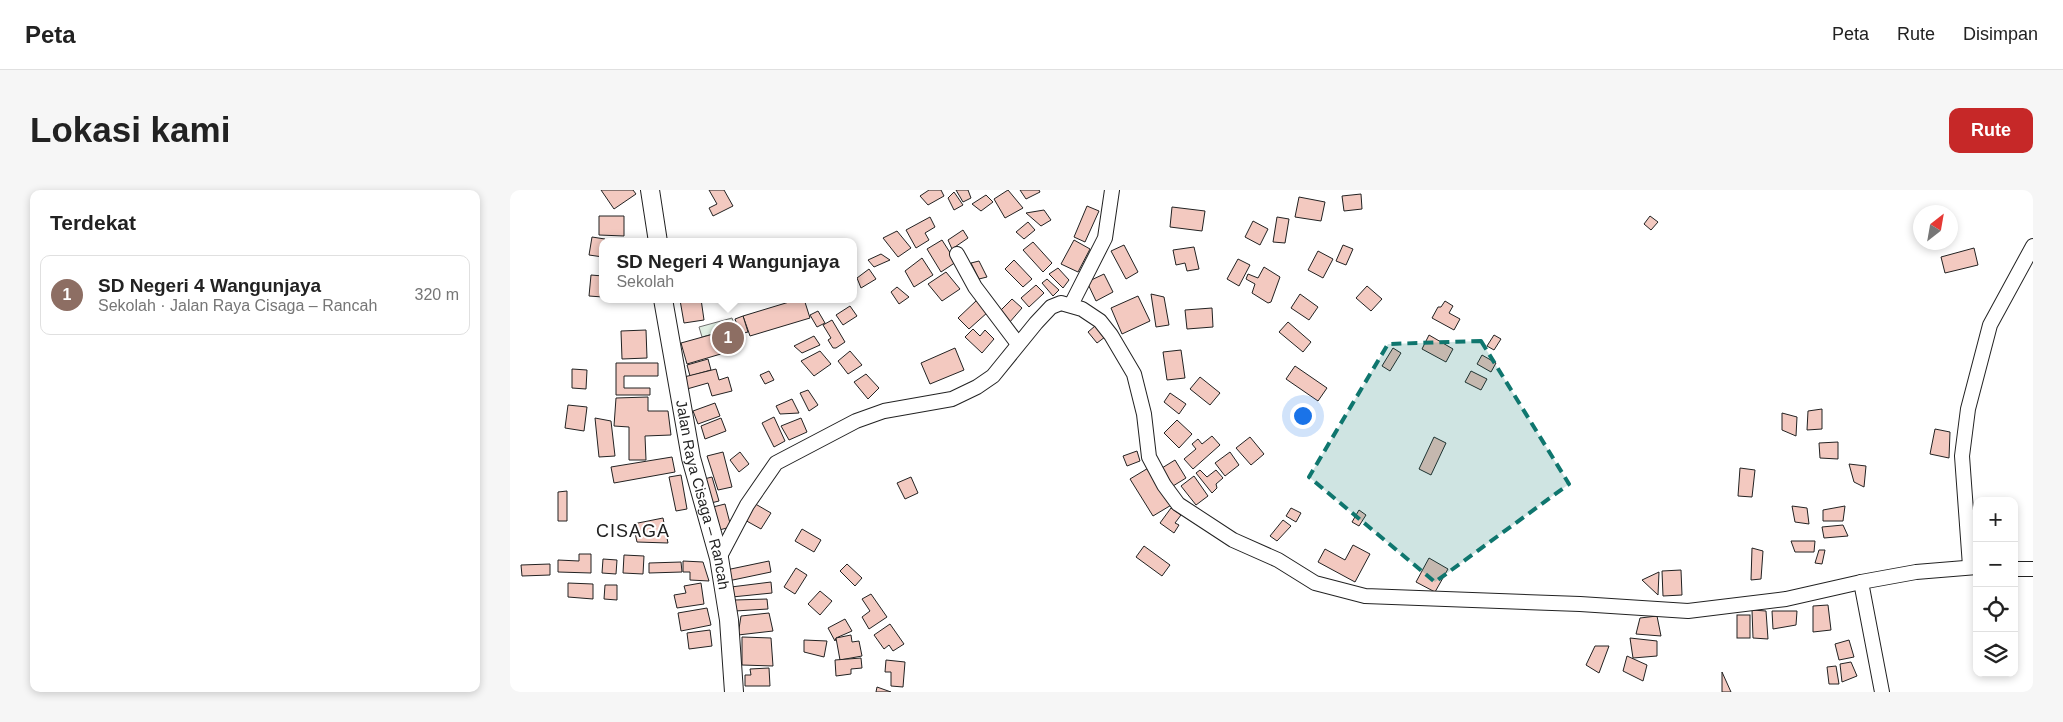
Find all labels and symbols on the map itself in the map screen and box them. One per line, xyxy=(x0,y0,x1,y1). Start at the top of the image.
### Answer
north arrow xyxy=(1913,205,1958,250)
pin: 1 xyxy=(712,319,744,357)
street label: Jalan Raya Cisaga – Rancah xyxy=(673,399,733,591)
your location xyxy=(1290,403,1316,429)
district label: CISAGA xyxy=(596,521,670,541)

